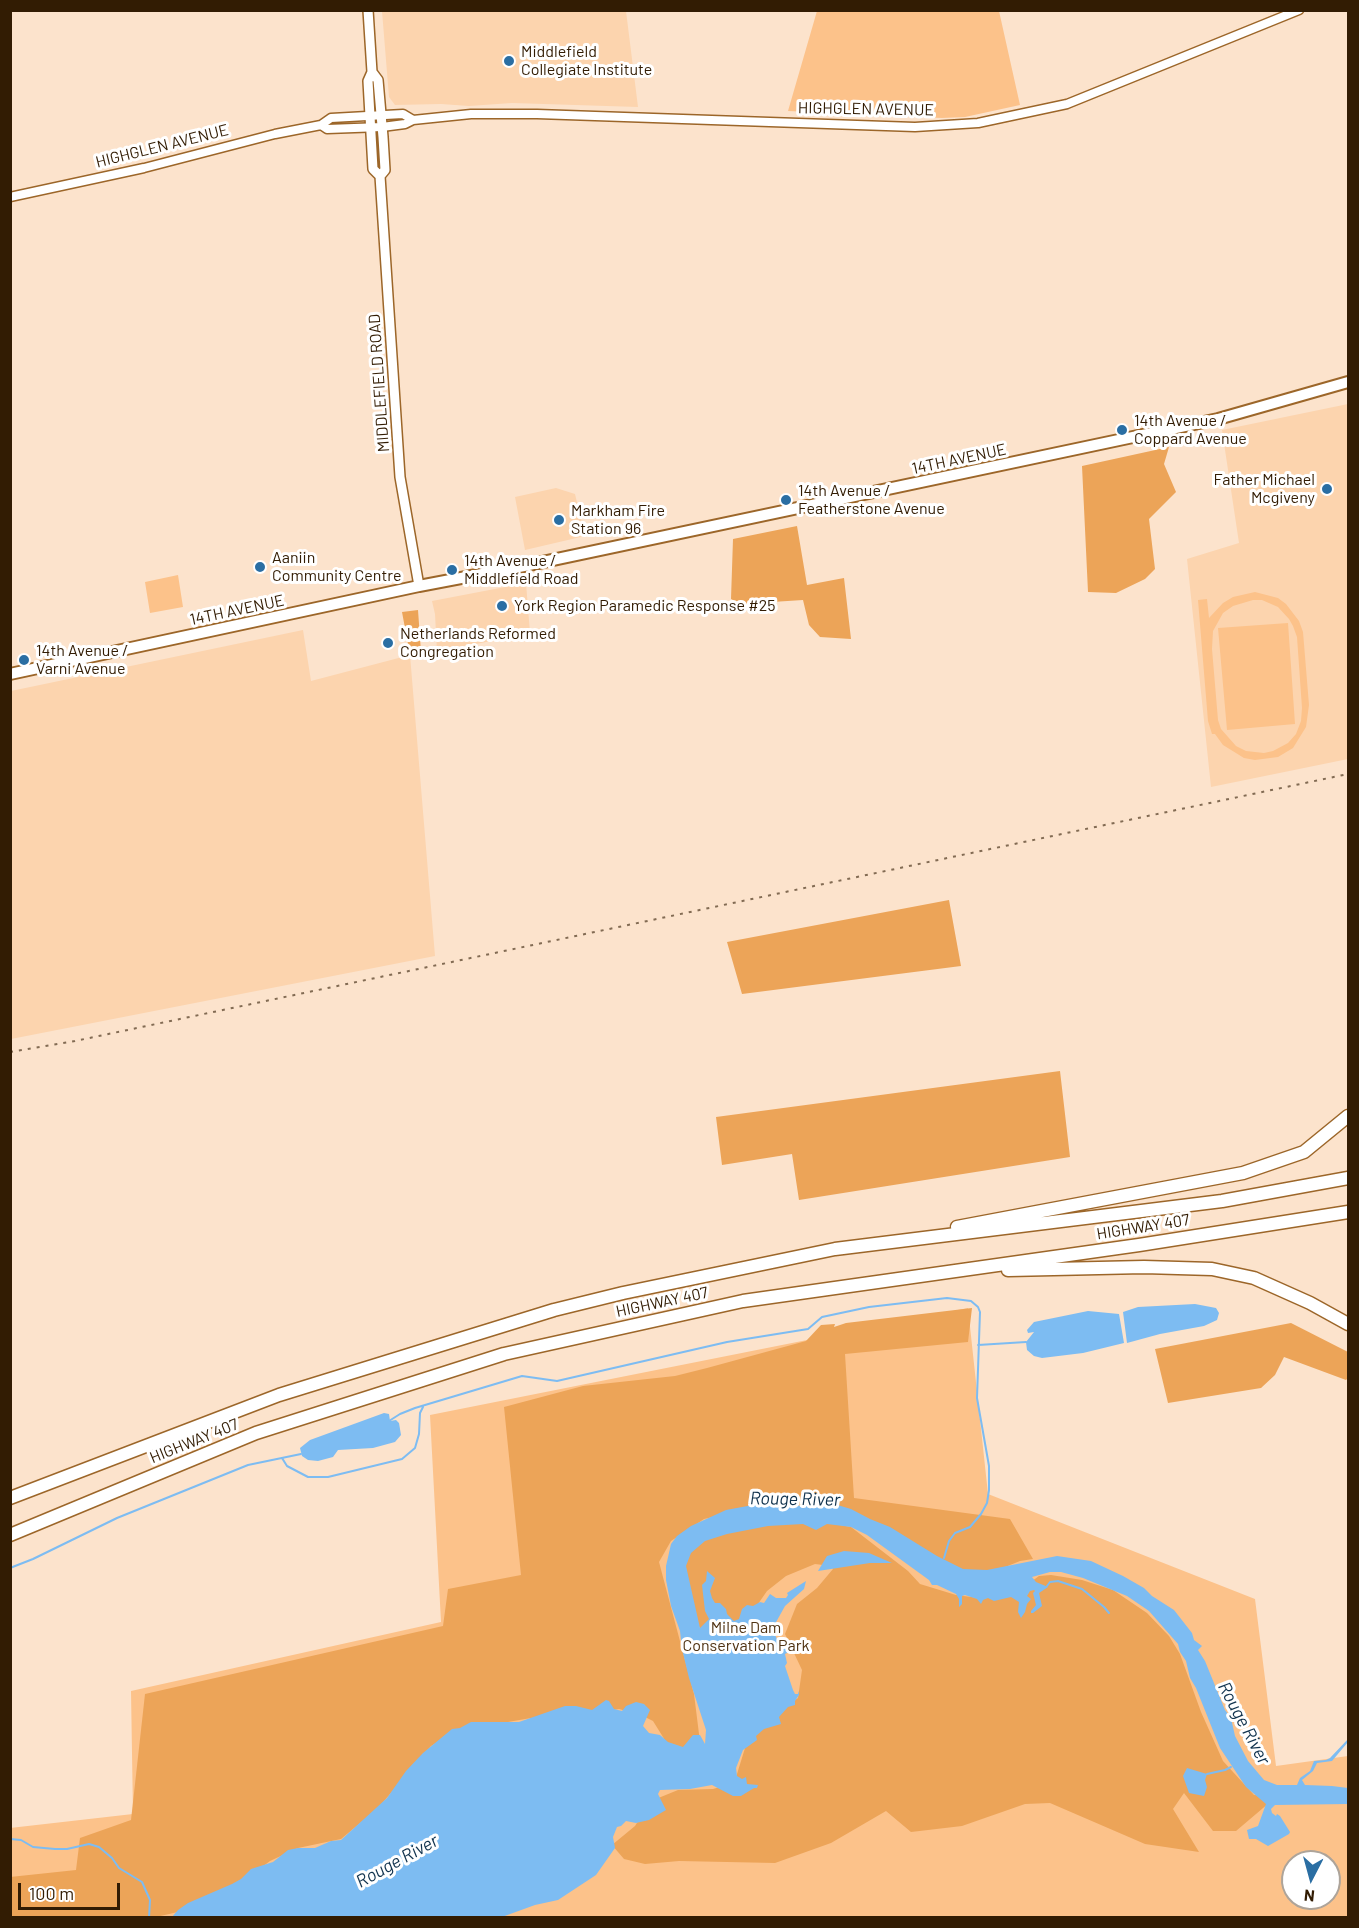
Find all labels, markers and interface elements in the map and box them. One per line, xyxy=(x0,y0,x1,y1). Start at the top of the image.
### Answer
place label: Middlefield Collegiate Institute xyxy=(521,42,652,80)
marker: Middlefield Collegiate Institute xyxy=(502,54,516,68)
street label: HIGHGLEN AVENUE xyxy=(798,98,934,120)
street label: HIGHGLEN AVENUE xyxy=(94,120,230,172)
street label: MIDDLEFIELD ROAD xyxy=(365,313,393,453)
place label: 14th Avenue / Coppard Avenue xyxy=(1134,411,1247,449)
marker: 14th Avenue / Coppard Avenue xyxy=(1115,423,1129,437)
street label: 14TH AVENUE xyxy=(910,440,1008,478)
place label: Father Michael Mcgiveny xyxy=(1214,470,1315,508)
place label: 14th Avenue / Featherstone Avenue xyxy=(798,481,945,519)
marker: Father Michael Mcgiveny xyxy=(1320,482,1334,496)
marker: 14th Avenue / Featherstone Avenue xyxy=(779,493,793,507)
place label: Markham Fire Station 96 xyxy=(571,501,665,539)
marker: Markham Fire Station 96 xyxy=(552,513,566,527)
place label: Aaniin Community Centre xyxy=(272,548,402,586)
place label: 14th Avenue / Middlefield Road xyxy=(464,551,579,589)
marker: Aaniin Community Centre xyxy=(253,560,267,574)
marker: 14th Avenue / Middlefield Road xyxy=(445,563,459,577)
street label: 14TH AVENUE xyxy=(188,591,286,629)
place label: York Region Paramedic Response #25 xyxy=(514,596,776,616)
marker: York Region Paramedic Response #25 xyxy=(495,599,509,613)
place label: Netherlands Reformed Congregation xyxy=(400,624,556,662)
marker: Netherlands Reformed Congregation xyxy=(381,636,395,650)
place label: 14th Avenue / Varni Avenue xyxy=(36,641,129,679)
marker: 14th Avenue / Varni Avenue xyxy=(17,653,31,667)
street label: HIGHWAY 407 xyxy=(1095,1210,1191,1244)
street label: HIGHWAY 407 xyxy=(614,1283,710,1321)
street label: HIGHWAY 407 xyxy=(147,1415,241,1467)
water label: Rouge River xyxy=(750,1487,840,1511)
park label: Milne Dam Conservation Park xyxy=(683,1618,809,1656)
water label: Rouge River xyxy=(1213,1678,1275,1768)
water label: Rouge River xyxy=(352,1830,442,1892)
north arrow xyxy=(1281,1850,1341,1910)
scale bar xyxy=(21,1871,123,1909)
text: 100 m xyxy=(29,1882,74,1904)
text: N xyxy=(1303,1886,1316,1906)

